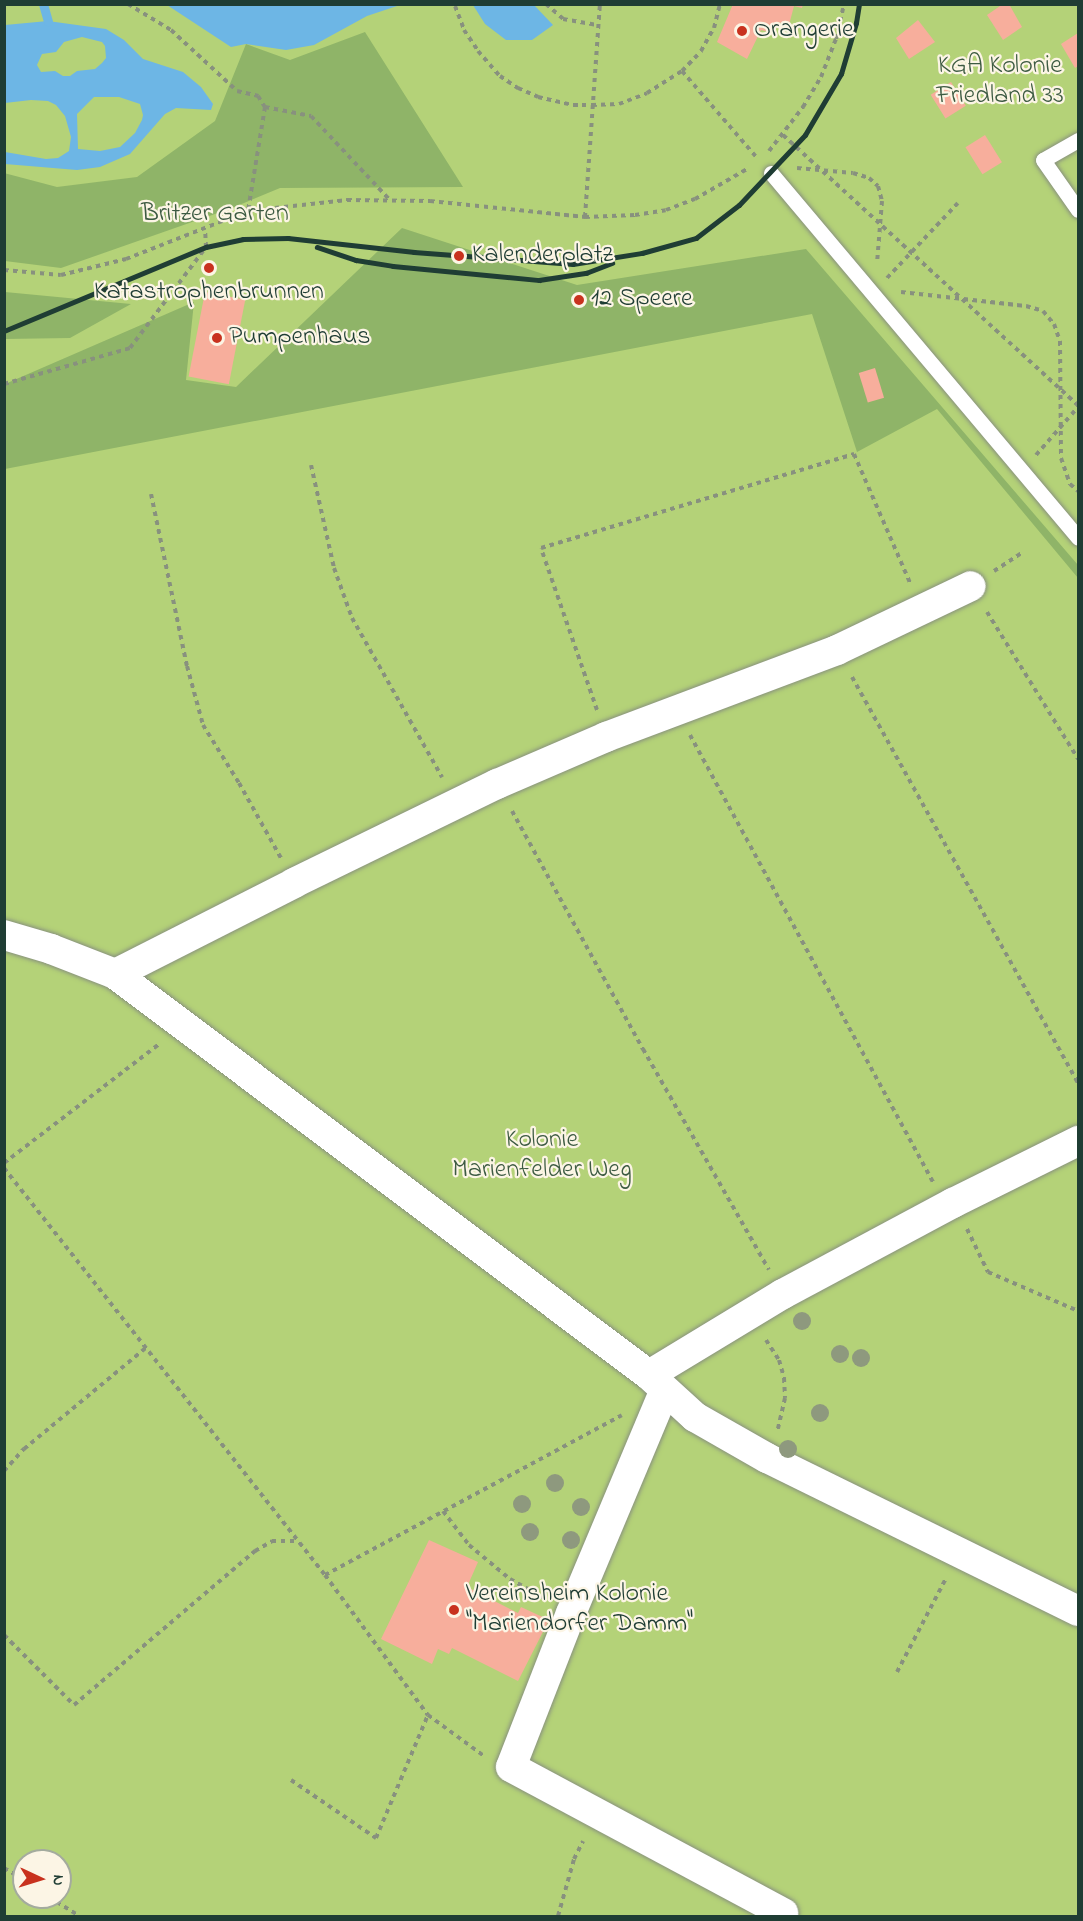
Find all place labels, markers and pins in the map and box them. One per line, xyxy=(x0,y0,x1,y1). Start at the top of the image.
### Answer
place label: Orangerie xyxy=(754,15,854,47)
marker: Orangerie xyxy=(735,24,749,38)
place label: Kalenderplatz xyxy=(472,240,613,272)
marker: Kalenderplatz xyxy=(450,247,468,265)
marker: Katastrophenbrunnen xyxy=(202,261,216,275)
place label: Katastrophenbrunnen xyxy=(94,277,324,309)
place label: 12 Speere xyxy=(591,284,693,316)
marker: 12 Speere xyxy=(572,293,586,307)
place label: Pumpenhaus xyxy=(229,322,370,354)
marker: Pumpenhaus xyxy=(210,331,224,345)
place label: Vereinsheim Kolonie "Mariendorfer Damm" xyxy=(466,1579,693,1640)
marker: Vereinsheim Kolonie "Mariendorfer Damm" xyxy=(447,1603,461,1617)

